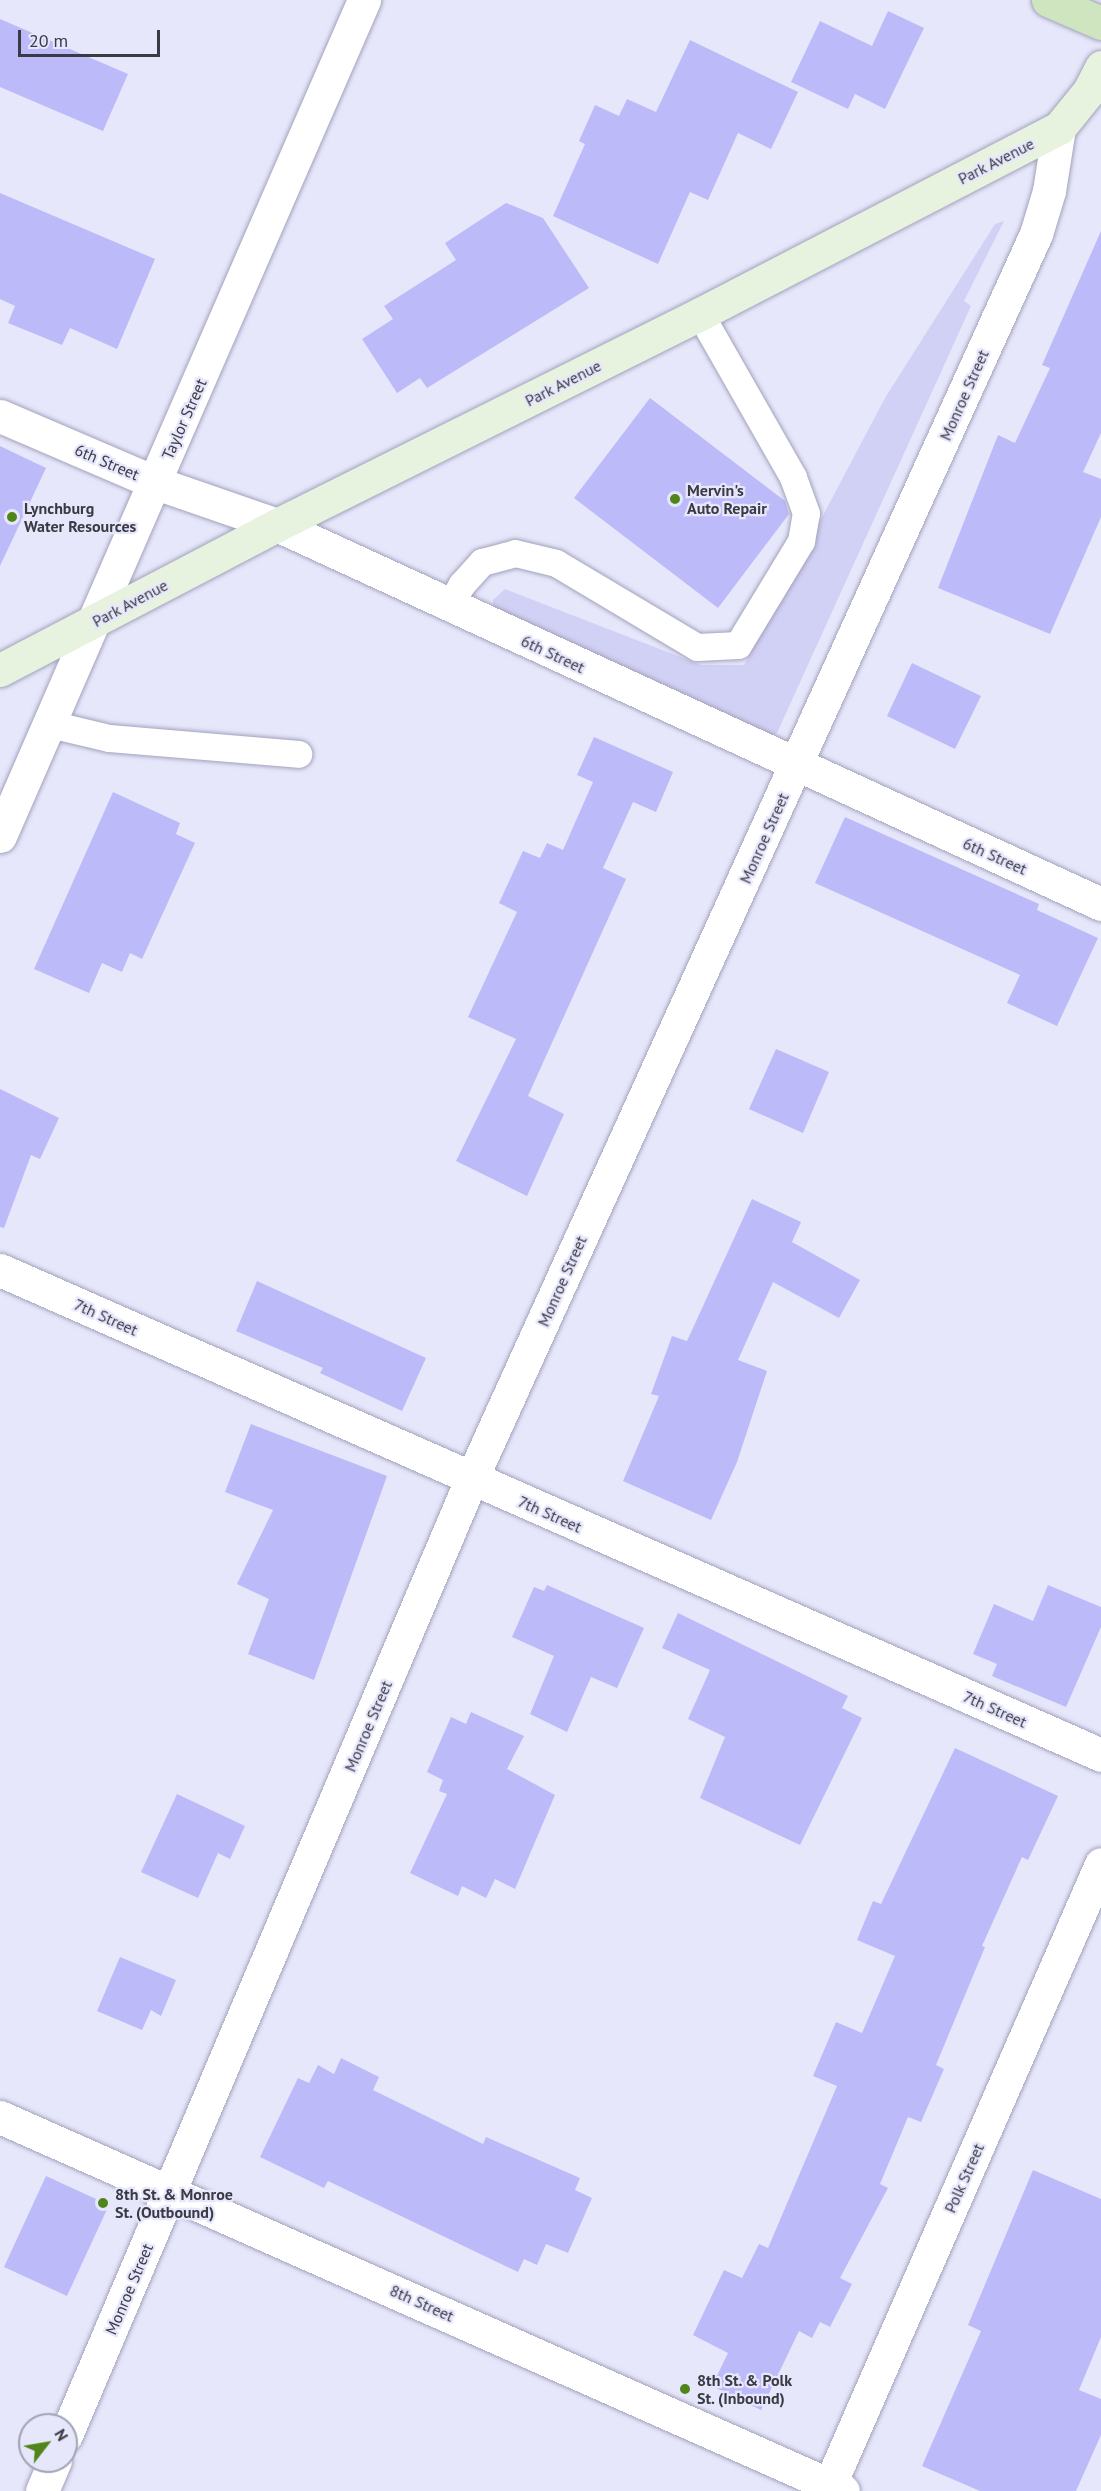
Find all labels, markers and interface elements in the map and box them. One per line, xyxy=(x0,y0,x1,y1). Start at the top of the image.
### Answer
scale bar xyxy=(21,18,164,56)
text: 20 m xyxy=(29,29,68,52)
street label: Park Avenue xyxy=(954,133,1038,189)
street label: Monroe Street xyxy=(935,347,993,443)
street label: Park Avenue xyxy=(521,355,605,411)
street label: Taylor Street xyxy=(158,376,210,462)
street label: 6th Street xyxy=(72,440,142,484)
place label: Mervin's Auto Repair xyxy=(687,480,767,518)
marker: Mervin's Auto Repair xyxy=(668,492,682,506)
place label: Lynchburg Water Resources xyxy=(24,498,136,536)
marker: Lynchburg Water Resources xyxy=(5,510,19,524)
street label: Park Avenue xyxy=(89,575,171,631)
street label: 6th Street xyxy=(518,631,588,677)
street label: Monroe Street xyxy=(735,790,793,886)
street label: 6th Street xyxy=(960,833,1030,879)
street label: Monroe Street xyxy=(533,1233,591,1329)
street label: 7th Street xyxy=(71,1294,141,1340)
street label: 7th Street xyxy=(515,1491,585,1537)
street label: Monroe Street xyxy=(340,1677,396,1775)
street label: 7th Street xyxy=(960,1686,1030,1732)
street label: Polk Street xyxy=(940,2140,988,2216)
place label: 8th St. & Monroe St. (Outbound) xyxy=(115,2184,234,2222)
marker: 8th St. & Monroe St. (Outbound) xyxy=(96,2196,110,2210)
street label: Monroe Street xyxy=(101,2240,157,2338)
street label: 8th Street xyxy=(387,2280,457,2326)
place label: 8th St. & Polk St. (Inbound) xyxy=(697,2370,793,2408)
marker: 8th St. & Polk St. (Inbound) xyxy=(678,2382,692,2396)
north arrow xyxy=(18,2413,78,2473)
text: N xyxy=(50,2425,73,2444)

